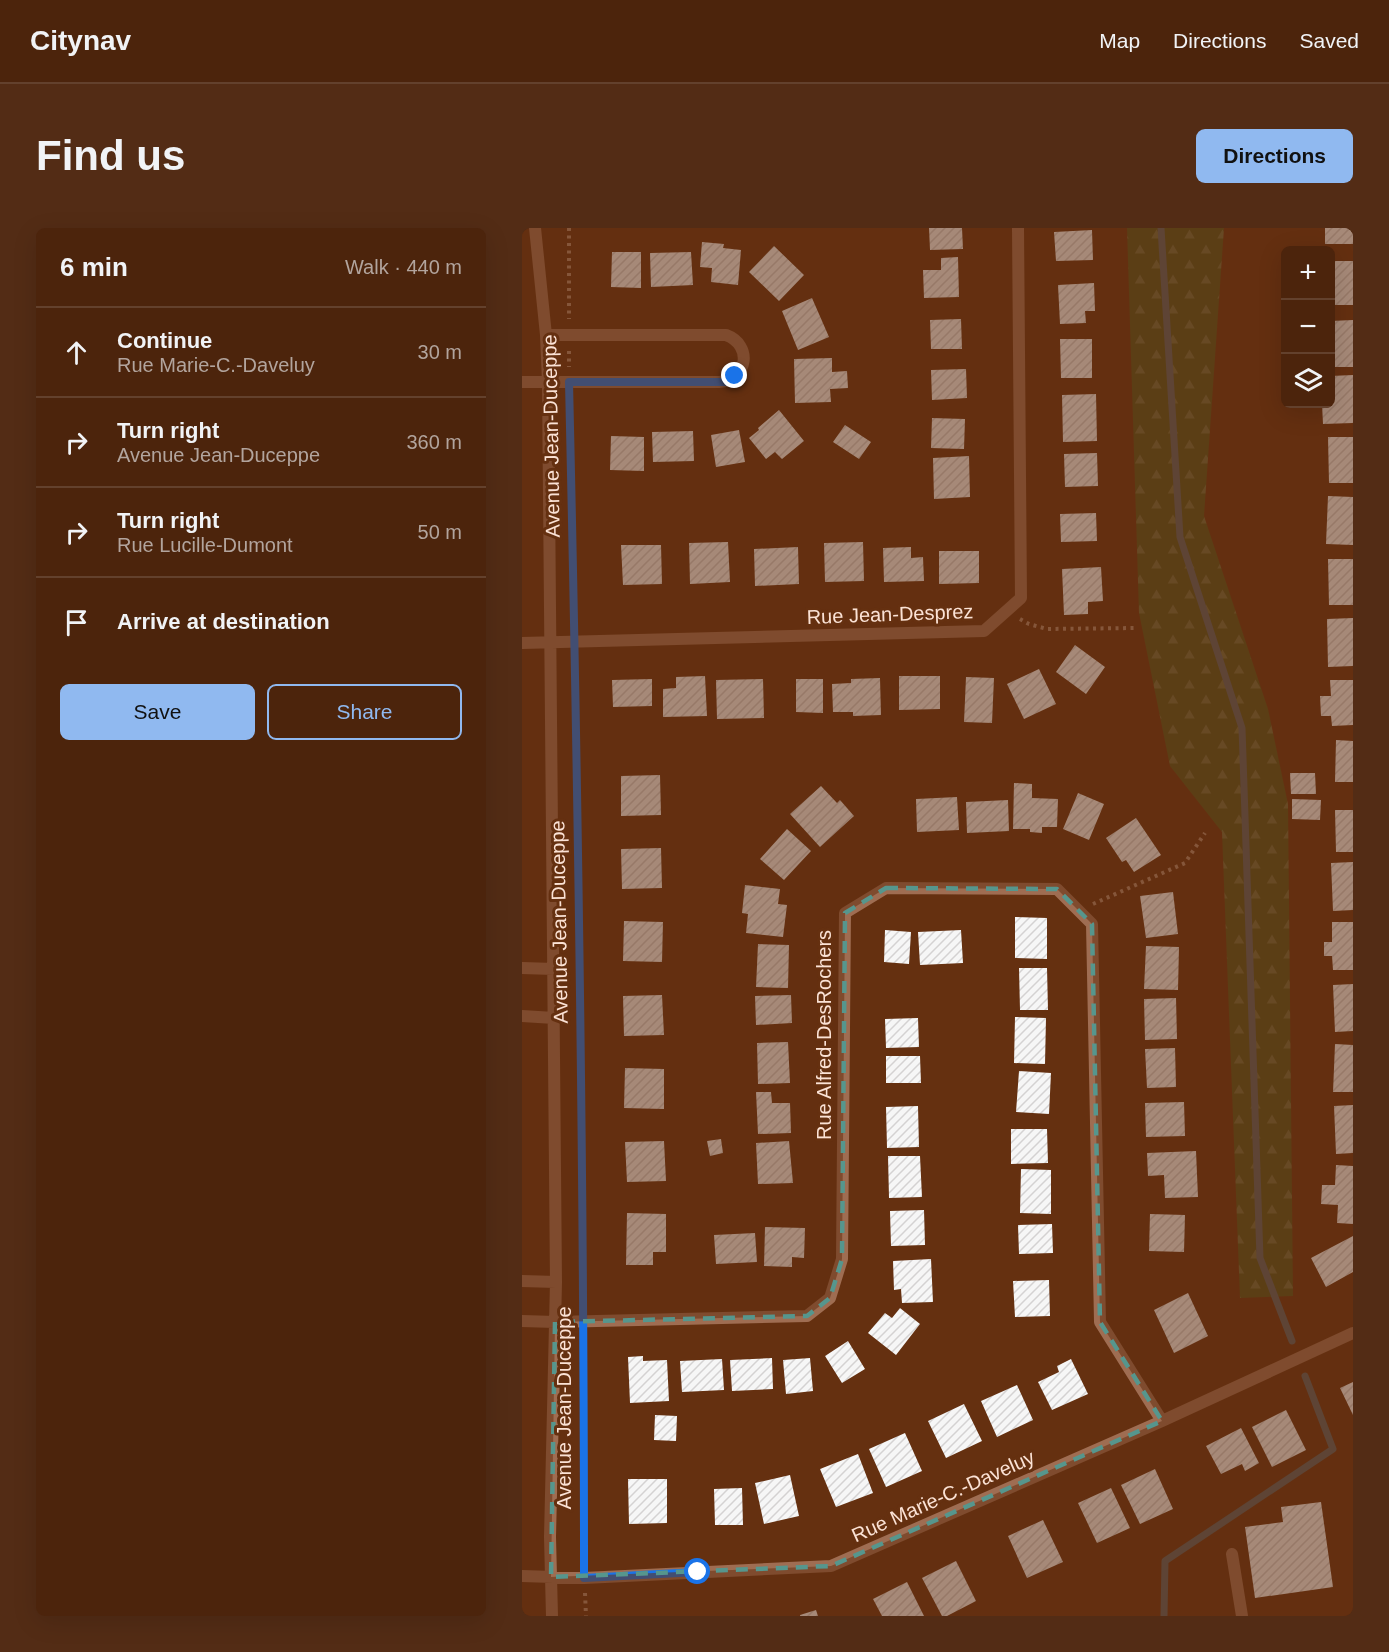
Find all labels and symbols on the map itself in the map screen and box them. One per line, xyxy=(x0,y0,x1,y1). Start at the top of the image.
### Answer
street label: Avenue Jean-Duceppe xyxy=(538,334,564,538)
route end xyxy=(721,362,747,388)
street label: Rue Jean-Desprez xyxy=(806,600,974,628)
street label: Avenue Jean-Duceppe xyxy=(546,820,572,1024)
street label: Rue Alfred-DesRochers xyxy=(813,930,835,1140)
street label: Avenue Jean-Duceppe xyxy=(553,1306,575,1510)
street label: Rue Marie-C.-Daveluy xyxy=(848,1446,1038,1546)
route start xyxy=(684,1558,710,1584)

